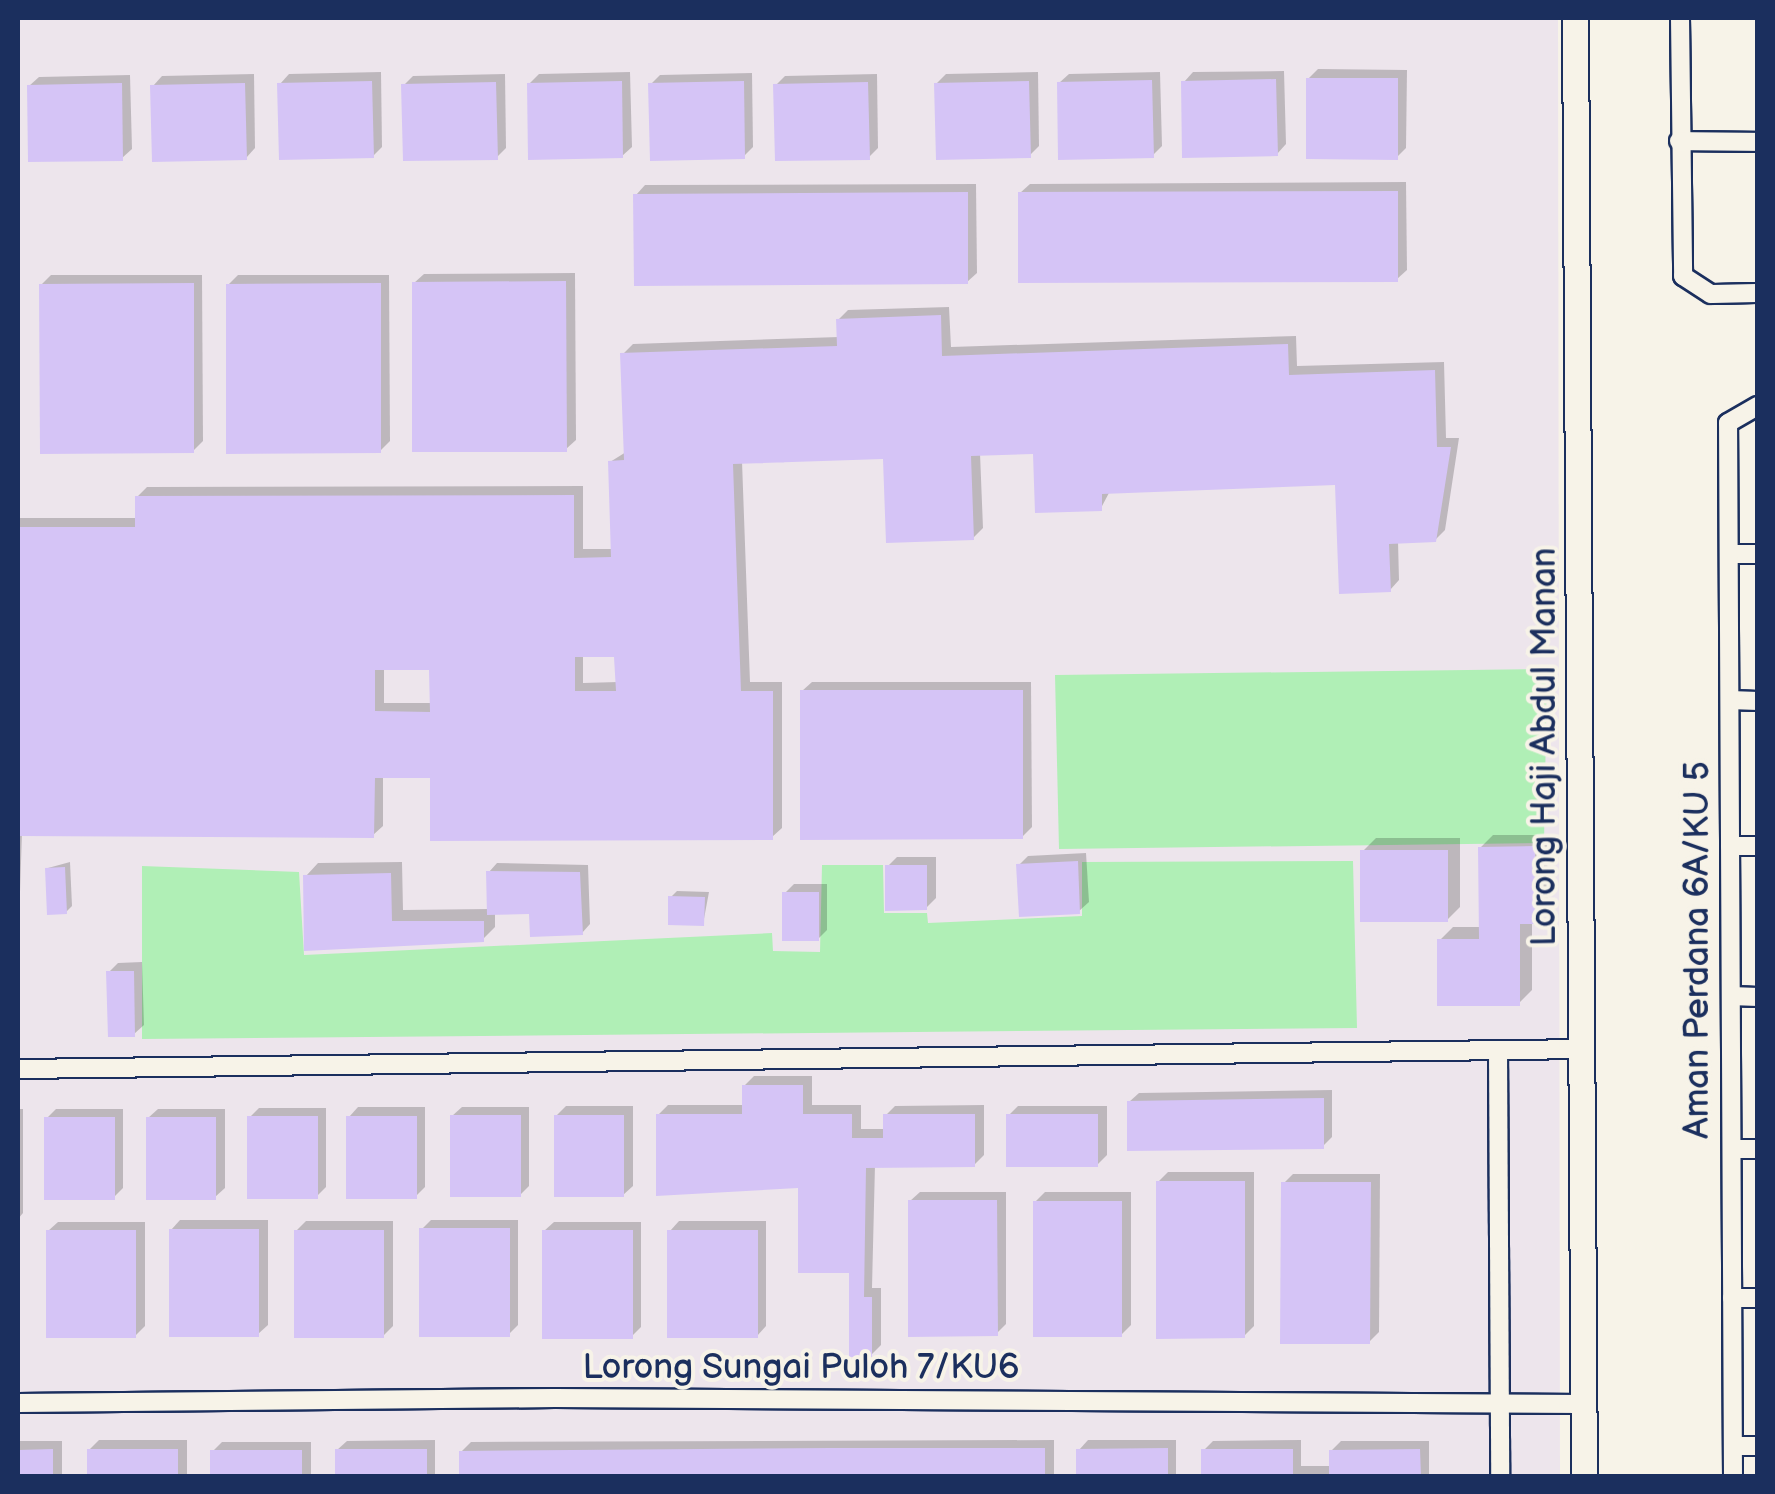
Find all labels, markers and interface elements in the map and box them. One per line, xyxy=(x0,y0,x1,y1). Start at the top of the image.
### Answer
street label: Lorong Haji Abdul Manan xyxy=(1524,548,1566,946)
street label: Aman Perdana 6A/KU 5 xyxy=(1677,761,1719,1139)
street label: Lorong Sungai Puloh 7/KU6 xyxy=(582,1347,1020,1389)

